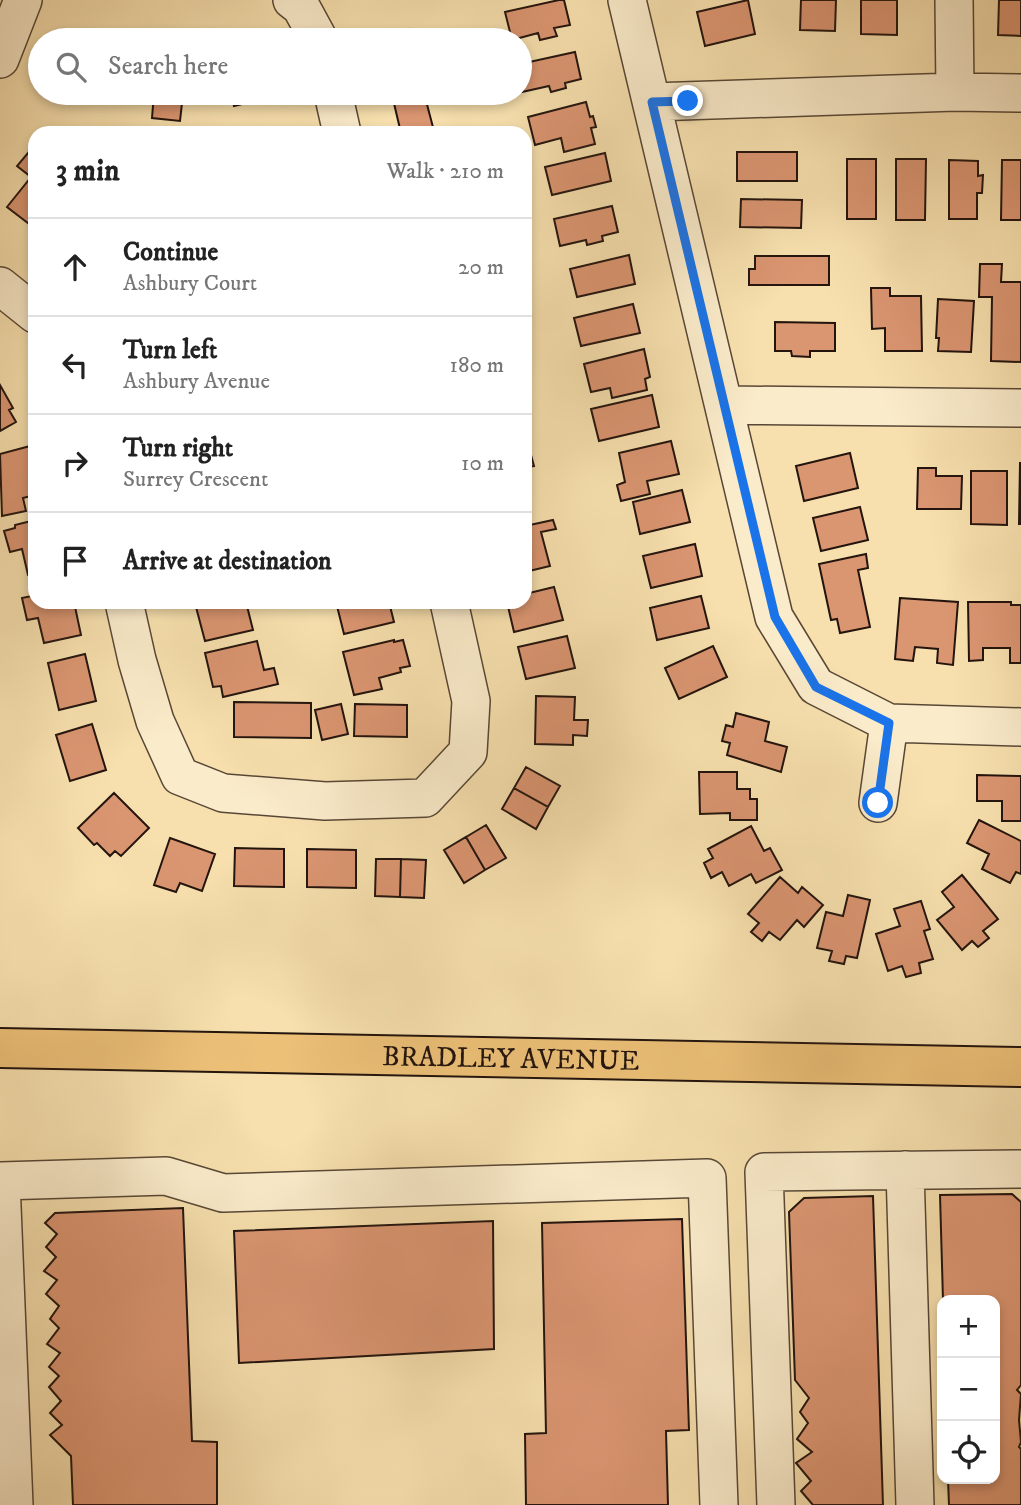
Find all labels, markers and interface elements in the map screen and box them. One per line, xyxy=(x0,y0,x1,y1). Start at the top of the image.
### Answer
search box xyxy=(28,28,532,105)
icon: search xyxy=(52,48,90,86)
text: Search here xyxy=(108,50,228,83)
route end xyxy=(672,85,703,116)
text: 3 min xyxy=(56,153,120,190)
text: Walk · 210 m xyxy=(387,157,504,186)
text: Continue xyxy=(123,236,218,269)
icon: ahead xyxy=(56,248,94,286)
text: 20 m xyxy=(458,253,504,282)
text: Ashbury Court xyxy=(123,269,257,298)
text: Turn left xyxy=(123,334,217,367)
icon: left xyxy=(56,346,94,384)
text: 180 m xyxy=(449,351,504,380)
text: Ashbury Avenue xyxy=(123,367,270,396)
text: Turn right xyxy=(123,432,233,465)
icon: right xyxy=(56,444,94,482)
text: 10 m xyxy=(461,449,504,478)
text: Surrey Crescent xyxy=(123,465,268,494)
icon: arrive xyxy=(56,542,94,580)
text: Arrive at destination xyxy=(123,545,332,578)
route start xyxy=(862,787,893,818)
street label: BRADLEY AVENUE xyxy=(382,1039,640,1079)
map controls xyxy=(937,1295,1000,1484)
button: + xyxy=(937,1295,1000,1358)
button: − xyxy=(937,1358,1000,1421)
button: locate xyxy=(937,1421,1000,1484)

